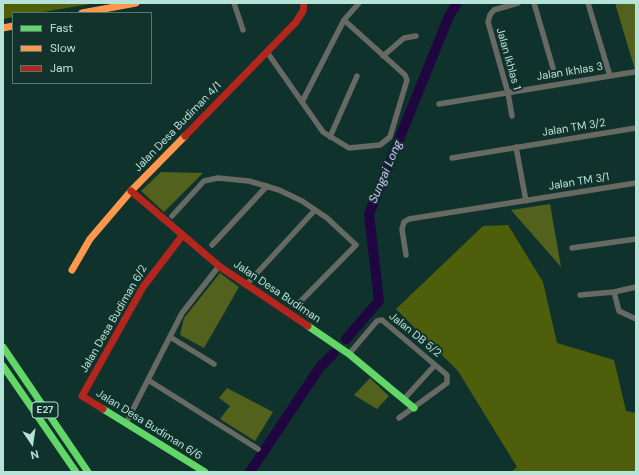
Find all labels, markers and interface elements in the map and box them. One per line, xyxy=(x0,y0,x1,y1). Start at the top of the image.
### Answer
legend xyxy=(12,12,152,84)
text: Fast xyxy=(50,20,73,36)
street label: Jalan Ikhlas 1 xyxy=(493,26,523,92)
text: Slow xyxy=(50,40,76,56)
text: Jam xyxy=(50,60,73,76)
street label: Jalan Ikhlas 3 xyxy=(536,60,604,84)
street label: Jalan Desa Budiman 4/1 xyxy=(132,79,224,175)
street label: Jalan TM 3/2 xyxy=(541,116,607,140)
water label: Sungai Long xyxy=(366,138,406,206)
street label: Jalan TM 3/1 xyxy=(548,171,610,193)
street label: Jalan Desa Budiman xyxy=(231,258,323,326)
street label: Jalan Desa Budiman 6/2 xyxy=(78,263,150,375)
street label: Jalan DB 5/2 xyxy=(386,310,444,360)
street label: Jalan Desa Budiman 6/6 xyxy=(94,387,204,463)
road number: E27 xyxy=(32,402,58,418)
north arrow xyxy=(12,423,52,463)
text: N xyxy=(29,447,40,462)

